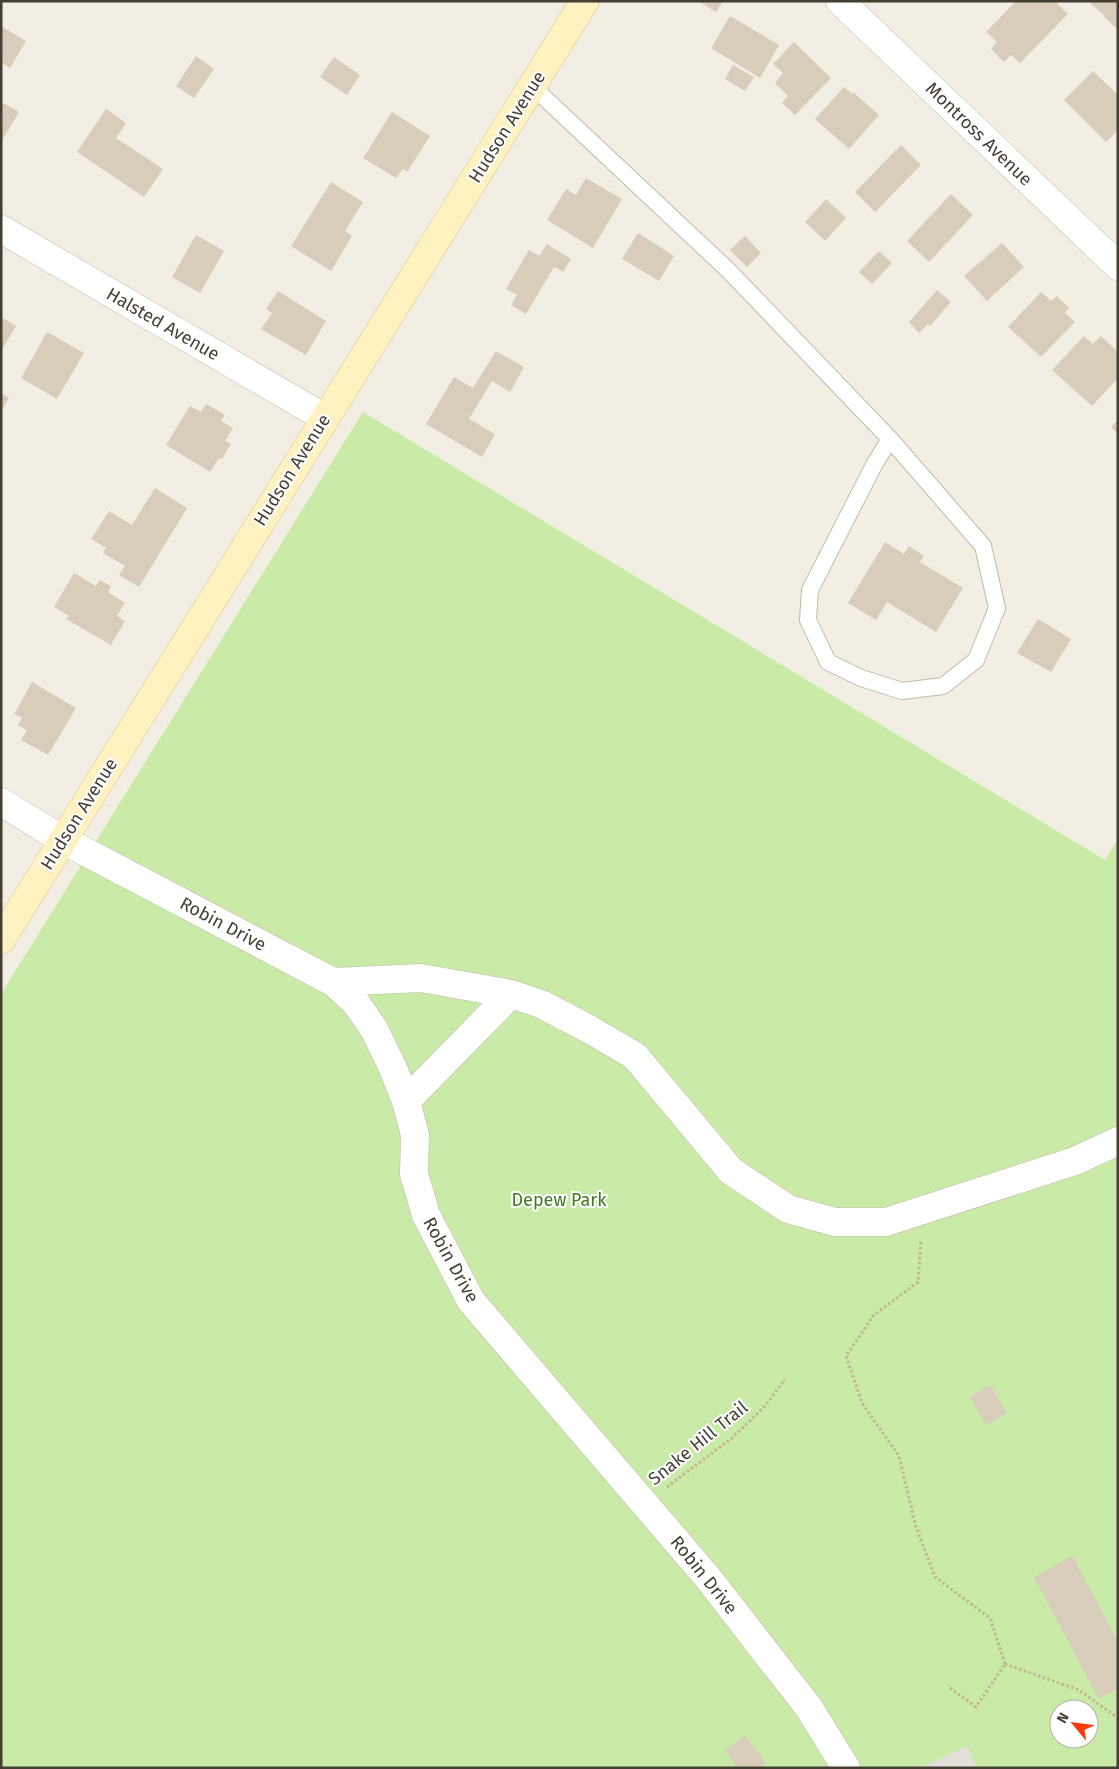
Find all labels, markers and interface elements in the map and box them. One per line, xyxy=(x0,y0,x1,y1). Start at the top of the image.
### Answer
street label: Hudson Avenue xyxy=(464,67,550,187)
street label: Montross Avenue xyxy=(921,78,1037,190)
street label: Halsted Avenue xyxy=(103,283,223,365)
street label: Hudson Avenue xyxy=(249,410,335,530)
street label: Hudson Avenue xyxy=(36,754,122,874)
street label: Robin Drive xyxy=(176,892,270,956)
park label: Depew Park xyxy=(511,1189,607,1211)
street label: Robin Drive xyxy=(418,1213,484,1307)
street label: Snake Hill Trail xyxy=(644,1396,752,1490)
street label: Robin Drive xyxy=(666,1531,742,1619)
north arrow xyxy=(1049,1699,1099,1749)
text: N xyxy=(1053,1710,1073,1726)

